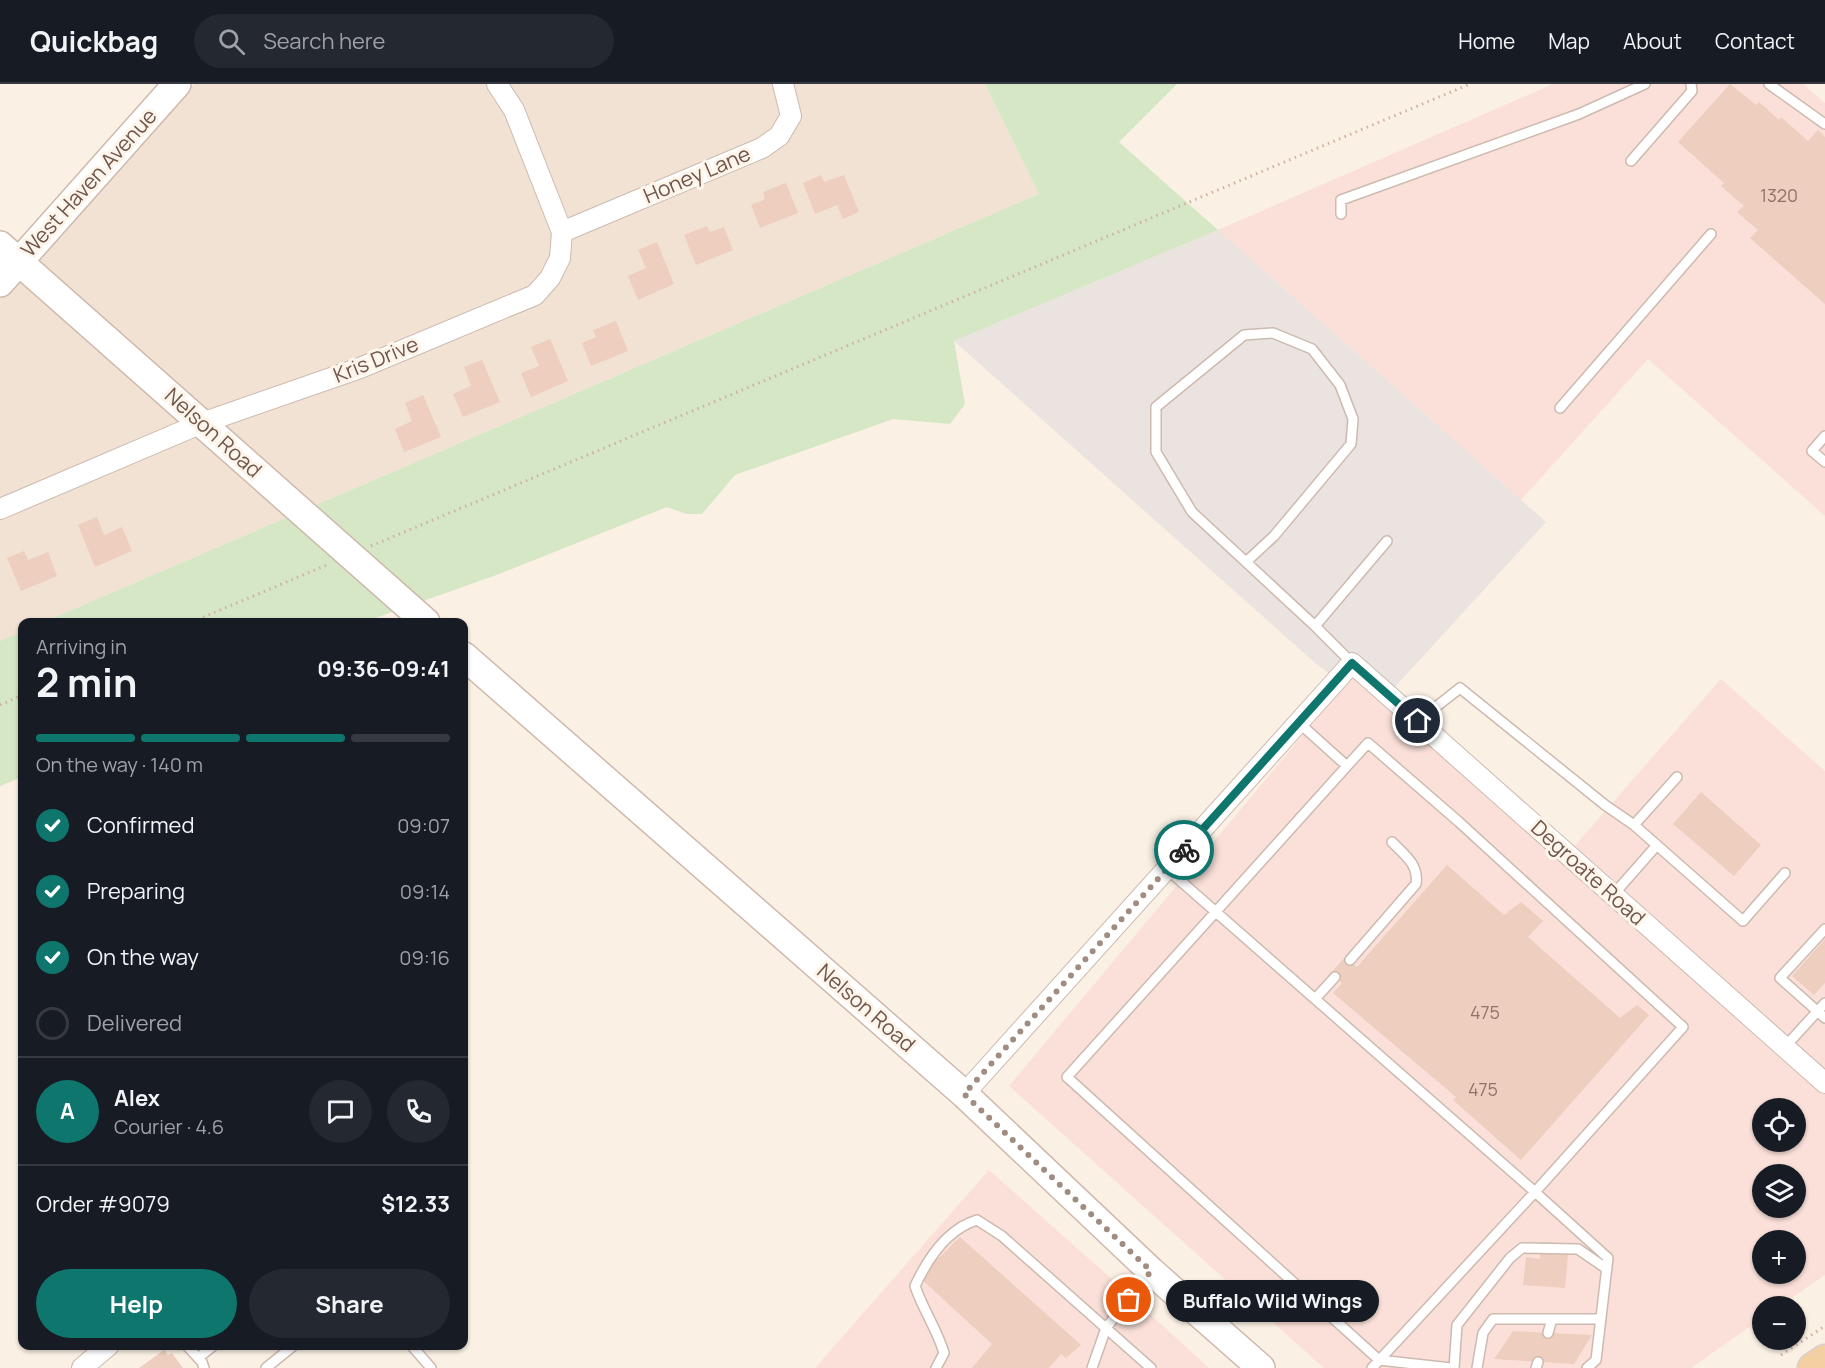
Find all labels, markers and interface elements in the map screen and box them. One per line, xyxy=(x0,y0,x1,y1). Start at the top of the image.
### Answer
search box xyxy=(194,14,614,68)
text: Quickbag xyxy=(30,22,158,60)
icon: search xyxy=(215,25,248,58)
text: Search here xyxy=(263,26,385,56)
text: Home xyxy=(1458,27,1515,55)
text: Map xyxy=(1548,27,1590,55)
text: About xyxy=(1623,27,1682,55)
text: Contact xyxy=(1715,27,1795,55)
street label: West Haven Avenue xyxy=(14,102,162,263)
street label: Honey Lane xyxy=(639,139,754,209)
house number: 1320 xyxy=(1760,183,1798,207)
street label: Kris Drive xyxy=(329,329,422,389)
street label: Nelson Road xyxy=(159,381,268,483)
text: Arriving in xyxy=(36,633,127,660)
text: 09:36–09:41 xyxy=(317,654,450,684)
text: 2 min xyxy=(36,655,137,709)
pin xyxy=(1392,695,1443,746)
icon: home xyxy=(1401,704,1434,737)
text: On the way · 140 m xyxy=(36,751,203,778)
icon: check xyxy=(36,809,69,842)
text: Confirmed xyxy=(87,810,195,840)
text: 09:07 xyxy=(397,812,450,839)
street label: Degroate Road xyxy=(1526,814,1652,931)
courier xyxy=(1154,820,1214,880)
icon: bike xyxy=(1168,834,1201,867)
icon: check xyxy=(36,875,69,908)
text: Preparing xyxy=(87,876,185,906)
text: 09:14 xyxy=(400,878,450,905)
icon: check xyxy=(36,941,69,974)
text: On the way xyxy=(87,942,199,972)
text: 09:16 xyxy=(399,944,450,971)
street label: Nelson Road xyxy=(812,957,922,1058)
house number: 475 xyxy=(1470,1000,1500,1024)
text: Delivered xyxy=(87,1008,182,1038)
house number: 475 xyxy=(1468,1077,1498,1101)
button: chat xyxy=(309,1080,372,1143)
button: phone xyxy=(387,1080,450,1143)
text: Alex xyxy=(114,1083,160,1113)
text: A xyxy=(60,1096,75,1126)
map controls xyxy=(1752,1098,1806,1350)
button: locate xyxy=(1752,1098,1806,1152)
text: Courier · 4.6 xyxy=(114,1113,224,1140)
button: layers xyxy=(1752,1164,1806,1218)
text: Order #9079 xyxy=(36,1189,170,1219)
text: $12.33 xyxy=(381,1189,450,1219)
button: + xyxy=(1752,1230,1806,1284)
button: Help xyxy=(36,1269,237,1338)
button: Share xyxy=(249,1269,450,1338)
pin xyxy=(1103,1274,1154,1325)
callout: Buffalo Wild Wings xyxy=(1165,1279,1378,1321)
icon: bag xyxy=(1112,1283,1145,1316)
text: Buffalo Wild Wings xyxy=(1183,1287,1362,1314)
button: − xyxy=(1752,1296,1806,1350)

